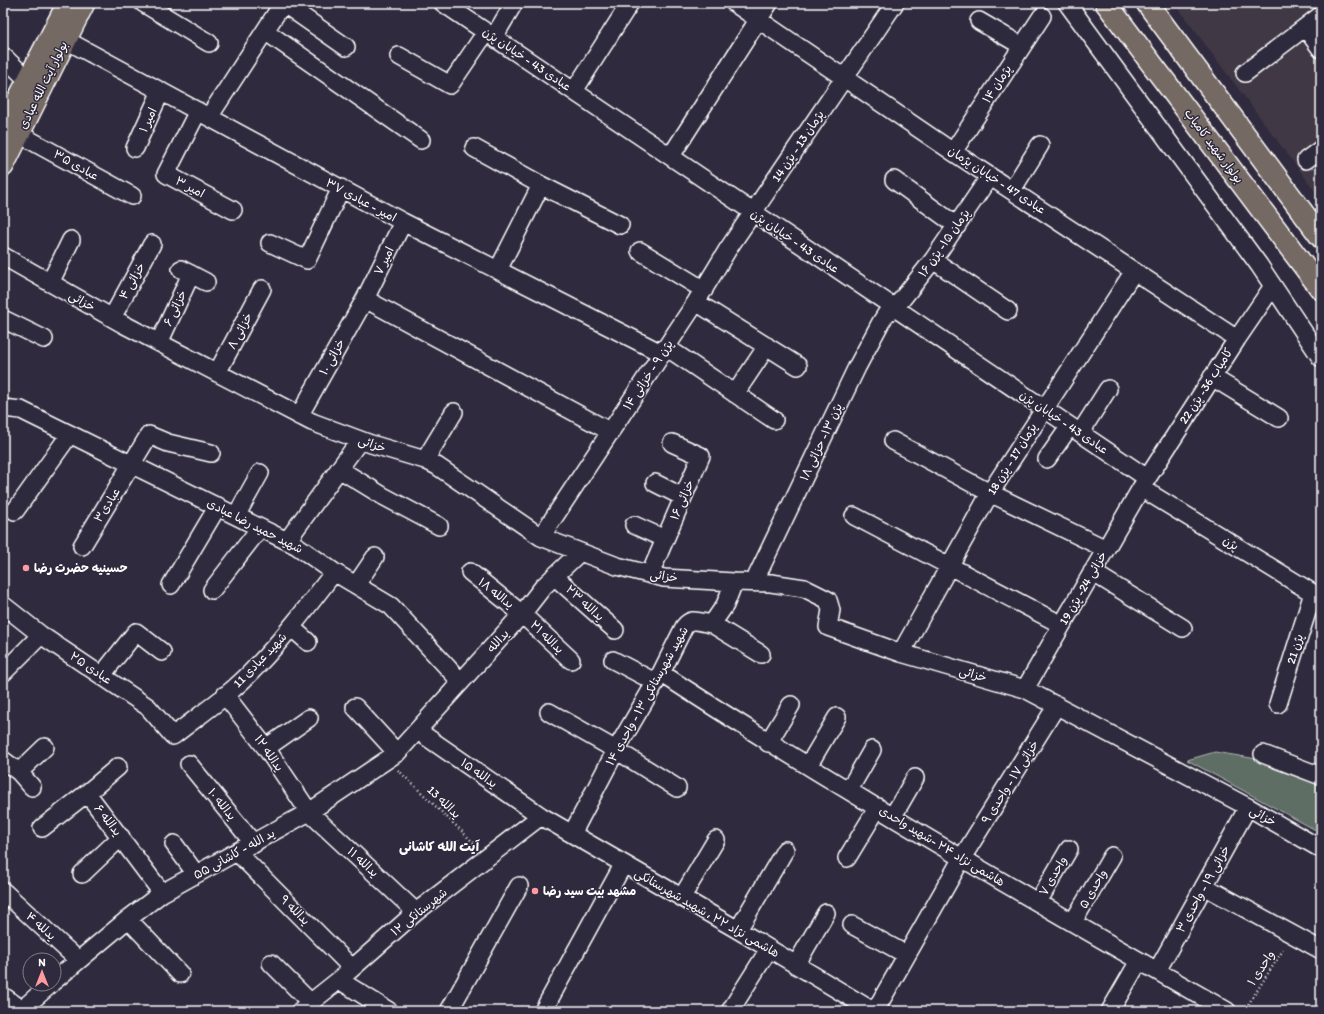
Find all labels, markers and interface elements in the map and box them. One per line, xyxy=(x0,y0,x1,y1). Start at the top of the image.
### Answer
street label: عبادی 43 - خیابان پژن xyxy=(480,24,574,95)
street label: بولوار آیت الله عبادی xyxy=(16,39,71,132)
street label: پژمان ۱۴ xyxy=(980,62,1015,106)
street label: امیر ۱ xyxy=(136,105,160,135)
street label: بولوار شهید کامیاب xyxy=(1181,106,1246,186)
street label: پژمان 13 - پژن 14 xyxy=(769,108,828,185)
street label: عبادی 47 - خیابان پژمان xyxy=(945,143,1048,218)
street label: عبادی ۳۵ xyxy=(51,147,101,184)
street label: امیر ۳ xyxy=(173,174,207,200)
street label: امیر - عبادی ۳۷ xyxy=(323,175,399,225)
street label: عبادی 43 - خیابان پژن xyxy=(748,206,842,277)
street label: پژمان ۱۵- پژن ۱۶ xyxy=(915,206,973,280)
street label: امیر ۷ xyxy=(371,245,397,277)
street label: خزائی ۴ xyxy=(116,260,149,302)
street label: خزائی xyxy=(66,288,98,315)
street label: خزائی ۶ xyxy=(161,288,190,329)
street label: خزائی ۸ xyxy=(225,310,256,352)
street label: خزائی ۱۰ xyxy=(316,337,348,378)
street label: پژن ۹ - خزائی ۱۴ xyxy=(620,337,677,413)
street label: کامیاب 36- پژن 22 xyxy=(1176,346,1237,427)
street label: عبادی 43 - خیابان پژن xyxy=(1017,387,1111,458)
street label: پژن ۱۳- حزائی ۱۸ xyxy=(797,401,846,483)
street label: پژمان 17 - پژن 18 xyxy=(984,421,1040,498)
street label: خزائی xyxy=(356,433,388,456)
street label: خزائی ۱۶ xyxy=(667,478,698,523)
street label: عبادی۳ xyxy=(91,485,124,525)
street label: شهید حمید رضا عبادی xyxy=(204,496,305,557)
street label: پژن xyxy=(1220,533,1242,554)
street label: خزائی 24- پژن 19 xyxy=(1056,549,1111,628)
place label: حسینیه حضرت رضا xyxy=(34,561,128,575)
marker: حسینیه حضرت رضا xyxy=(21,563,31,573)
street label: خزائی xyxy=(649,567,679,586)
street label: یدالله ۱۸ xyxy=(475,575,517,611)
street label: یدالله ۲۳ xyxy=(563,582,607,624)
street label: یدالله ۲۱ xyxy=(527,618,567,656)
street label: شهید شهرستانکی ۱۳ - واحدی ۱۴ xyxy=(603,624,692,768)
street label: یدالله xyxy=(484,627,512,655)
street label: شهید عبادی 11 xyxy=(230,630,290,691)
street label: پژن 21 xyxy=(1284,632,1307,666)
street label: عبادی ۲۵ xyxy=(67,649,115,688)
street label: خزائی xyxy=(957,663,988,686)
street label: یدالله ۱۲ xyxy=(251,732,287,774)
street label: خزائی ۱۷ - واحدی ۹ xyxy=(979,738,1042,827)
street label: یدالله ۱۵ xyxy=(458,755,500,791)
street label: یدالله 13 xyxy=(424,783,464,821)
street label: یدالله ۱۰ xyxy=(205,785,239,823)
street label: یدالله ۶ xyxy=(91,802,125,838)
street label: هاشمی نژاد ۲۴ -شهید واحدی xyxy=(876,803,1008,890)
street label: خزائی xyxy=(1247,803,1279,830)
street label: ید الله - کاشانی ۵۵ xyxy=(191,826,278,883)
district label: آیت الله کاشانی xyxy=(399,839,480,855)
street label: خزائی ۱۹ - واحدی ۳ xyxy=(1173,843,1234,935)
street label: یدالله ۱۱ xyxy=(345,844,381,880)
street label: واحدی ۷ xyxy=(1036,854,1071,899)
street label: هاشمی نژاد ۲۲ ، شهید شهرستانکی xyxy=(632,866,782,961)
street label: واحدی ۵ xyxy=(1076,867,1111,912)
place label: مشهد بيت سيد رضا xyxy=(543,884,636,898)
street label: شهرستانکی ۱۲ xyxy=(388,885,450,940)
marker: مشهد بيت سيد رضا xyxy=(530,886,540,896)
street label: یدالله ۹ xyxy=(277,892,313,928)
street label: یدلله ۴ xyxy=(23,909,59,943)
street label: واحدی ۱ xyxy=(1245,948,1278,989)
north arrow xyxy=(22,952,62,992)
text: N xyxy=(38,956,46,969)

